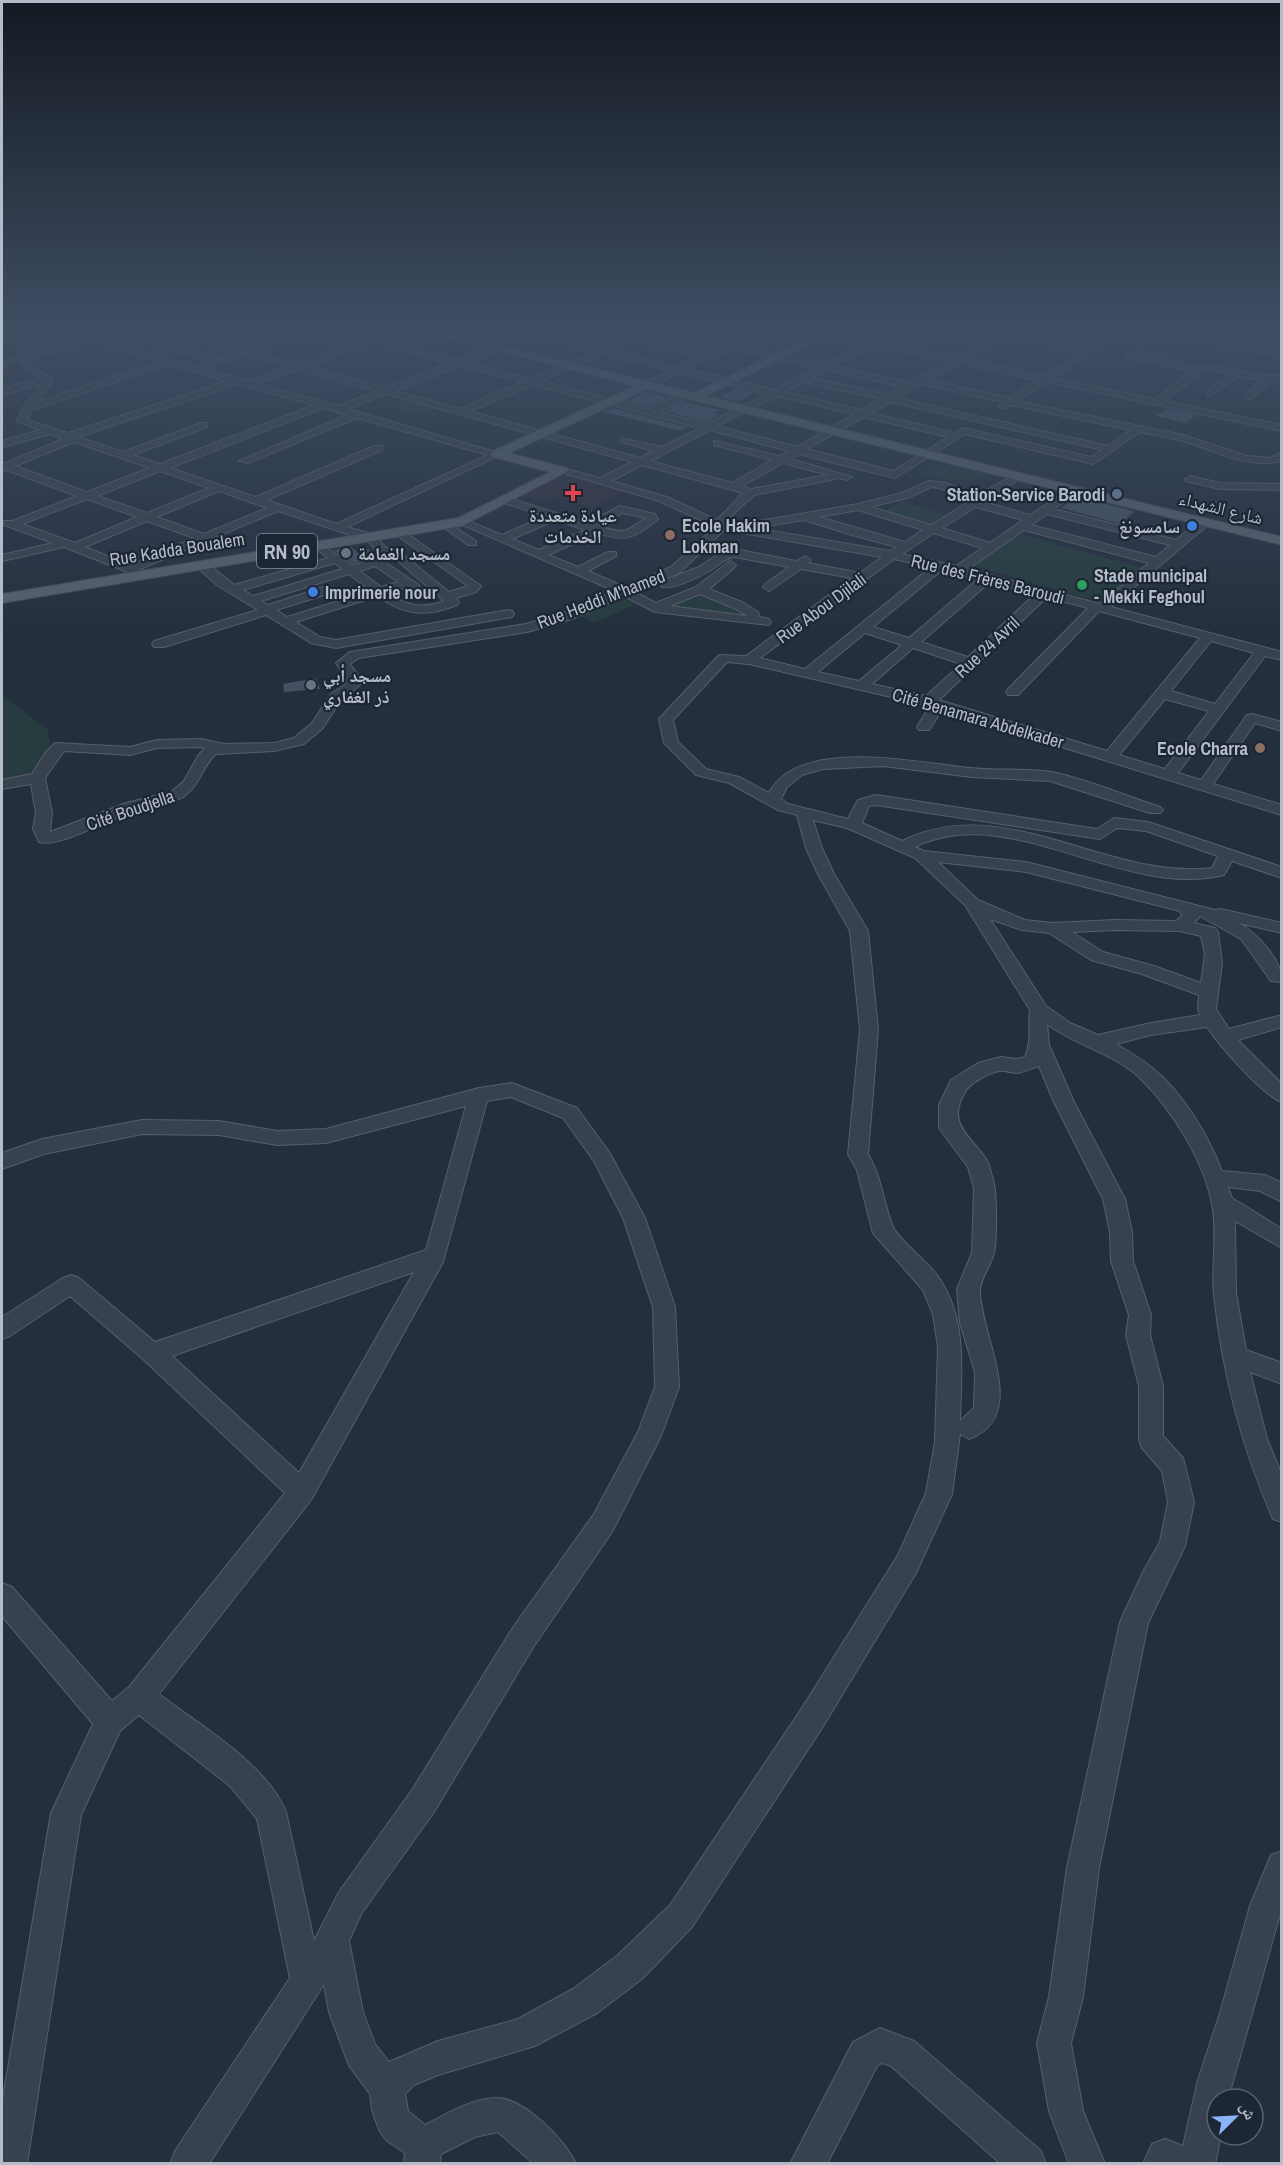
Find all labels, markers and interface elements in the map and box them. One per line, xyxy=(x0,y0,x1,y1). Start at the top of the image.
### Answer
place label: Station-Service Barodi xyxy=(947,482,1105,507)
marker: عيادة متعددة الخدمات xyxy=(564,484,582,502)
street label: شارع الشهداء xyxy=(1176,485,1266,531)
marker: Station-Service Barodi xyxy=(1110,487,1124,501)
place label: عيادة متعددة الخدمات xyxy=(529,503,617,549)
place label: Ecole Hakim Lokman xyxy=(682,513,770,559)
place label: سامسونغ xyxy=(1119,514,1180,539)
marker: سامسونغ xyxy=(1185,519,1199,533)
street label: Rue Kadda Boualem xyxy=(108,526,246,572)
marker: Ecole Hakim Lokman xyxy=(663,528,677,542)
road number: RN 90 xyxy=(257,534,317,568)
place label: مسجد الغمامة xyxy=(358,541,450,566)
marker: مسجد الغمامة xyxy=(339,546,353,560)
street label: Rue des Frères Baroudi xyxy=(909,548,1067,610)
street label: Rue Heddi M'hamed xyxy=(534,563,668,635)
place label: Stade municipal - Mekki Feghoul xyxy=(1094,563,1207,609)
street label: Rue Abou Djilali xyxy=(771,567,871,649)
marker: Stade municipal - Mekki Feghoul xyxy=(1075,578,1089,592)
place label: Imprimerie nour xyxy=(325,580,438,605)
marker: Imprimerie nour xyxy=(306,585,320,599)
street label: Rue 24 Avril xyxy=(949,611,1025,683)
place label: مسجد أبي ذر الغفاري xyxy=(323,663,391,711)
marker: مسجد أبي ذر الغفاري xyxy=(304,678,318,692)
street label: Cité Benamara Abdelkader xyxy=(889,682,1067,754)
place label: Ecole Charra xyxy=(1157,736,1249,761)
marker: Ecole Charra xyxy=(1253,741,1267,755)
street label: Cité Boudjella xyxy=(82,783,178,837)
north arrow xyxy=(1205,2087,1265,2147)
text: ش xyxy=(1235,2099,1262,2123)

